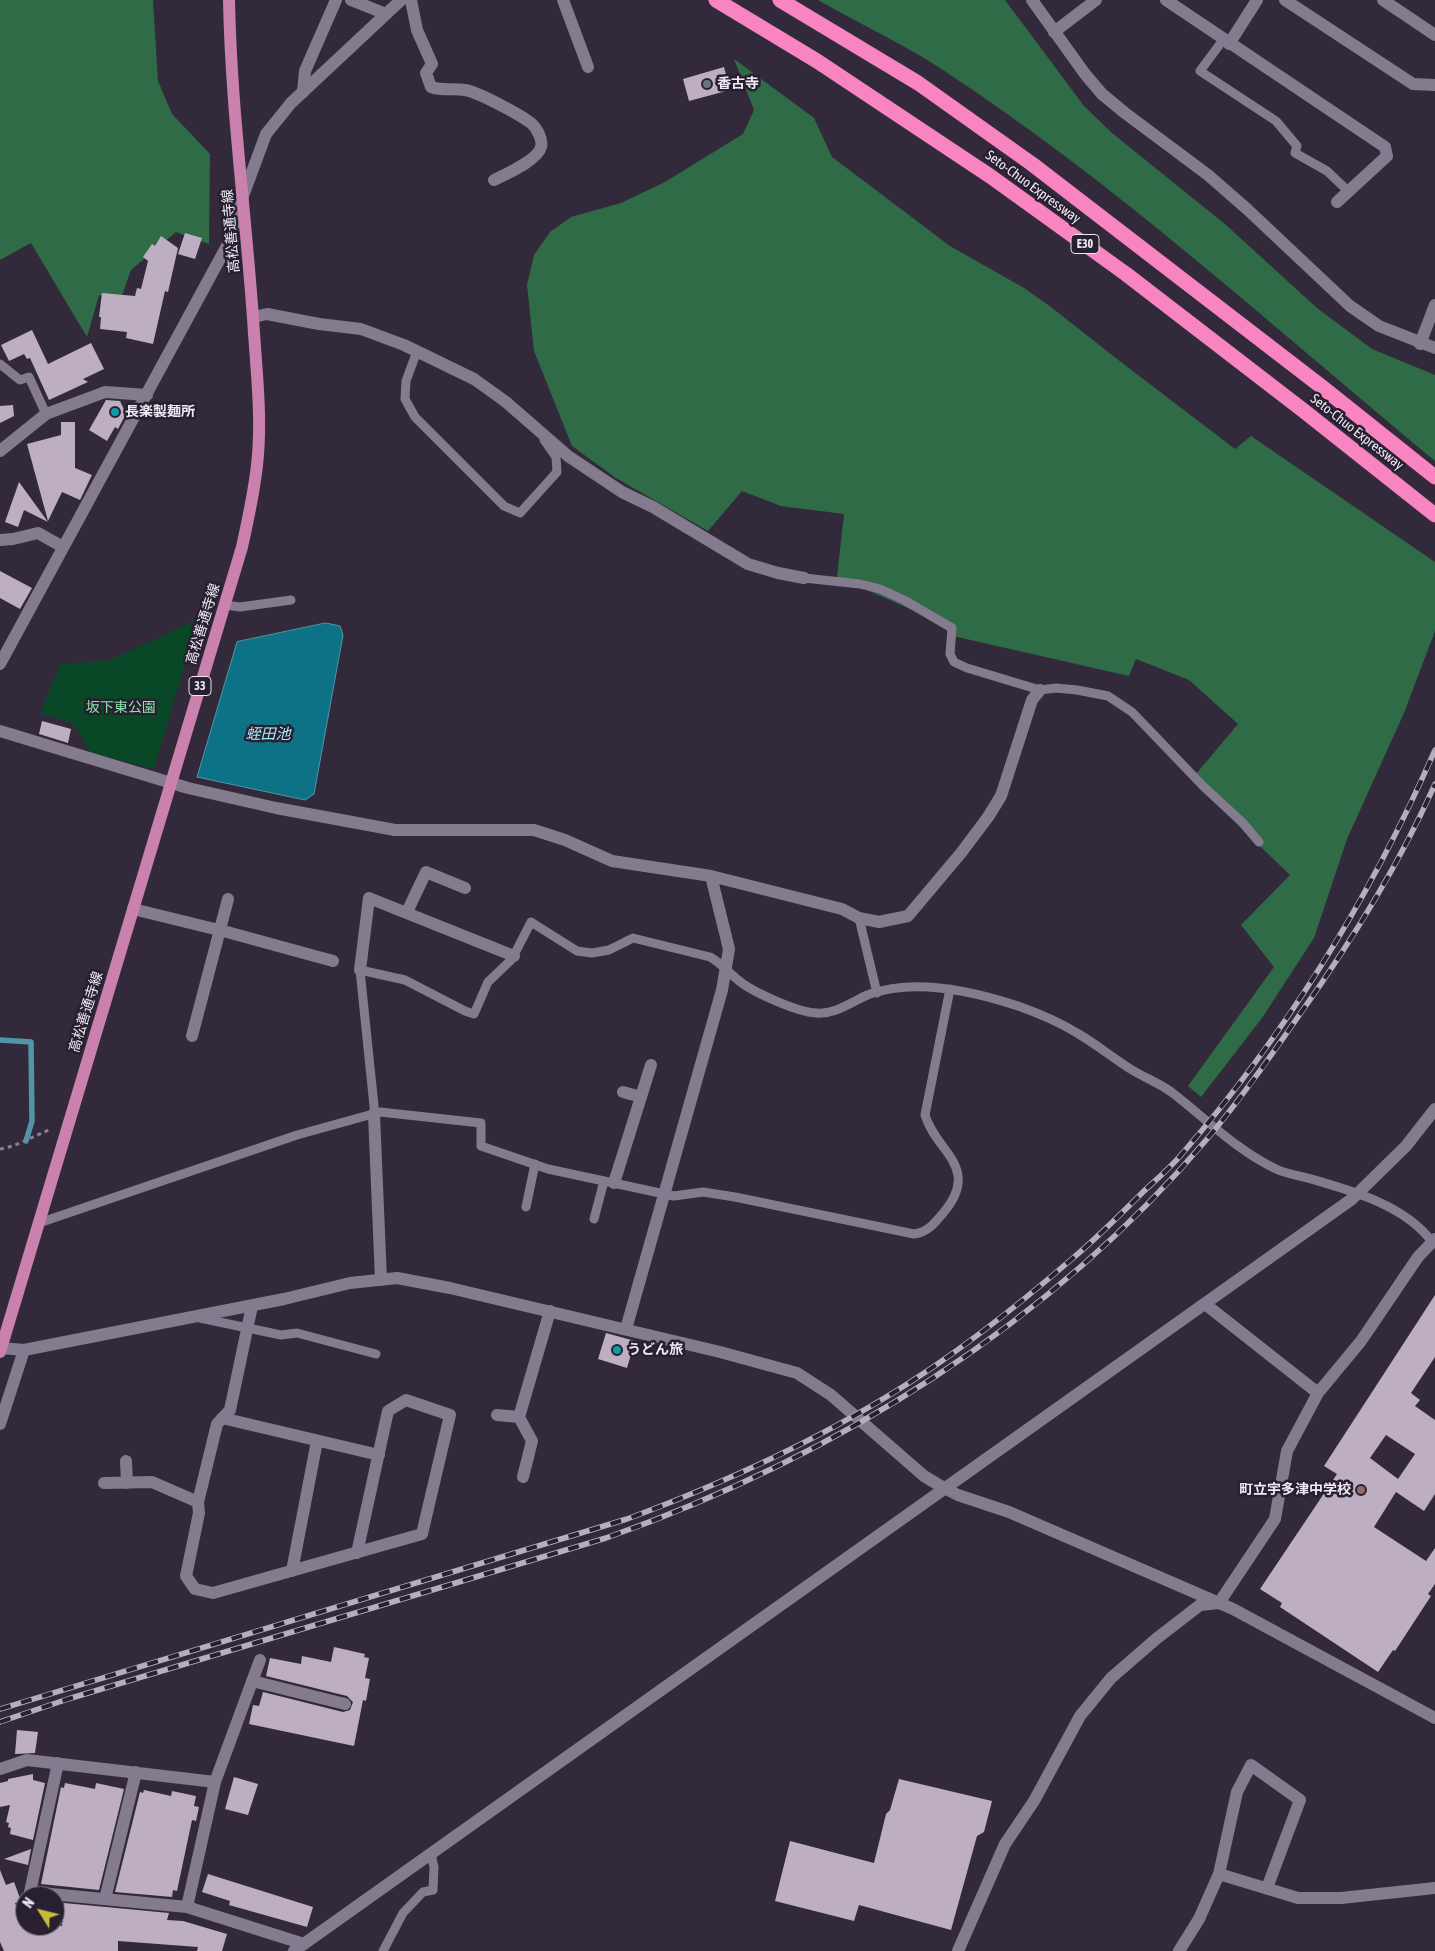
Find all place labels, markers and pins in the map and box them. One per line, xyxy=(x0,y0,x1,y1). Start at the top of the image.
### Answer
place label: 香古寺 xyxy=(717,76,759,92)
marker: 香古寺 xyxy=(701,78,713,90)
place label: 長楽製麺所 xyxy=(125,404,195,420)
marker: 長楽製麺所 xyxy=(109,406,121,418)
place label: うどん旅 xyxy=(627,1342,683,1358)
marker: うどん旅 xyxy=(611,1344,623,1356)
place label: 町立宇多津中学校 xyxy=(1239,1482,1351,1498)
marker: 町立宇多津中学校 xyxy=(1355,1484,1367,1496)

